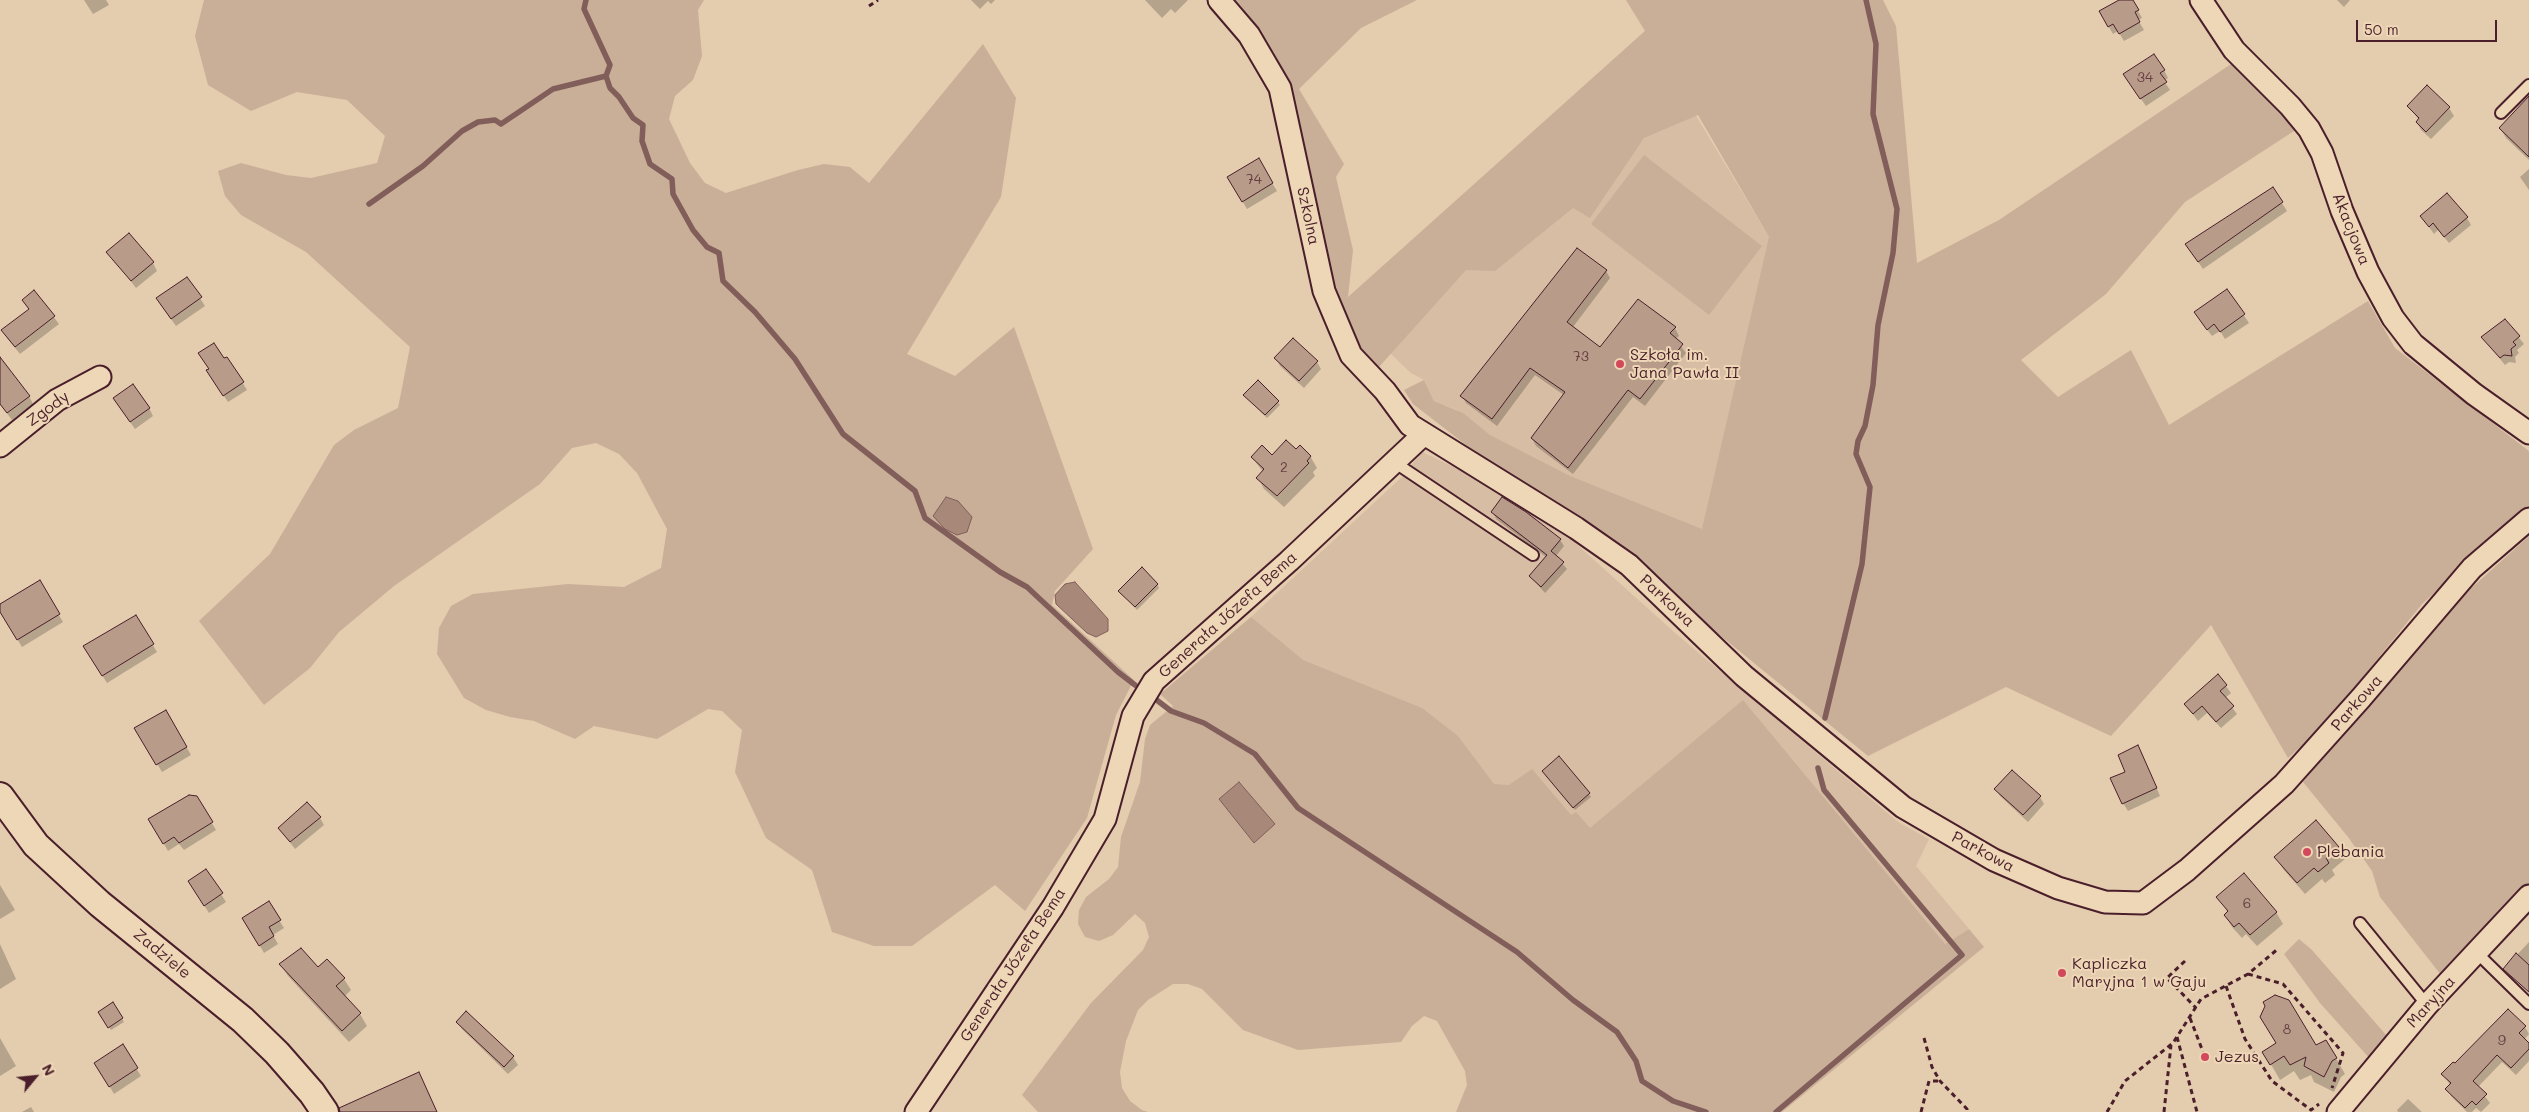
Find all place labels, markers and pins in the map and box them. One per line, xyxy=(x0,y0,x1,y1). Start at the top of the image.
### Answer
place label: Szkoła im. Jana Pawła II xyxy=(1630,345,1739,383)
marker: Szkoła im. Jana Pawła II xyxy=(1614,358,1626,370)
place label: Plebania xyxy=(2317,842,2385,862)
marker: Plebania xyxy=(2301,846,2313,858)
place label: Kapliczka Maryjna 1 w Gaju xyxy=(2072,954,2206,992)
marker: Kapliczka Maryjna 1 w Gaju xyxy=(2056,967,2068,979)
place label: Jezus xyxy=(2215,1047,2259,1067)
marker: Jezus xyxy=(2199,1051,2211,1063)

